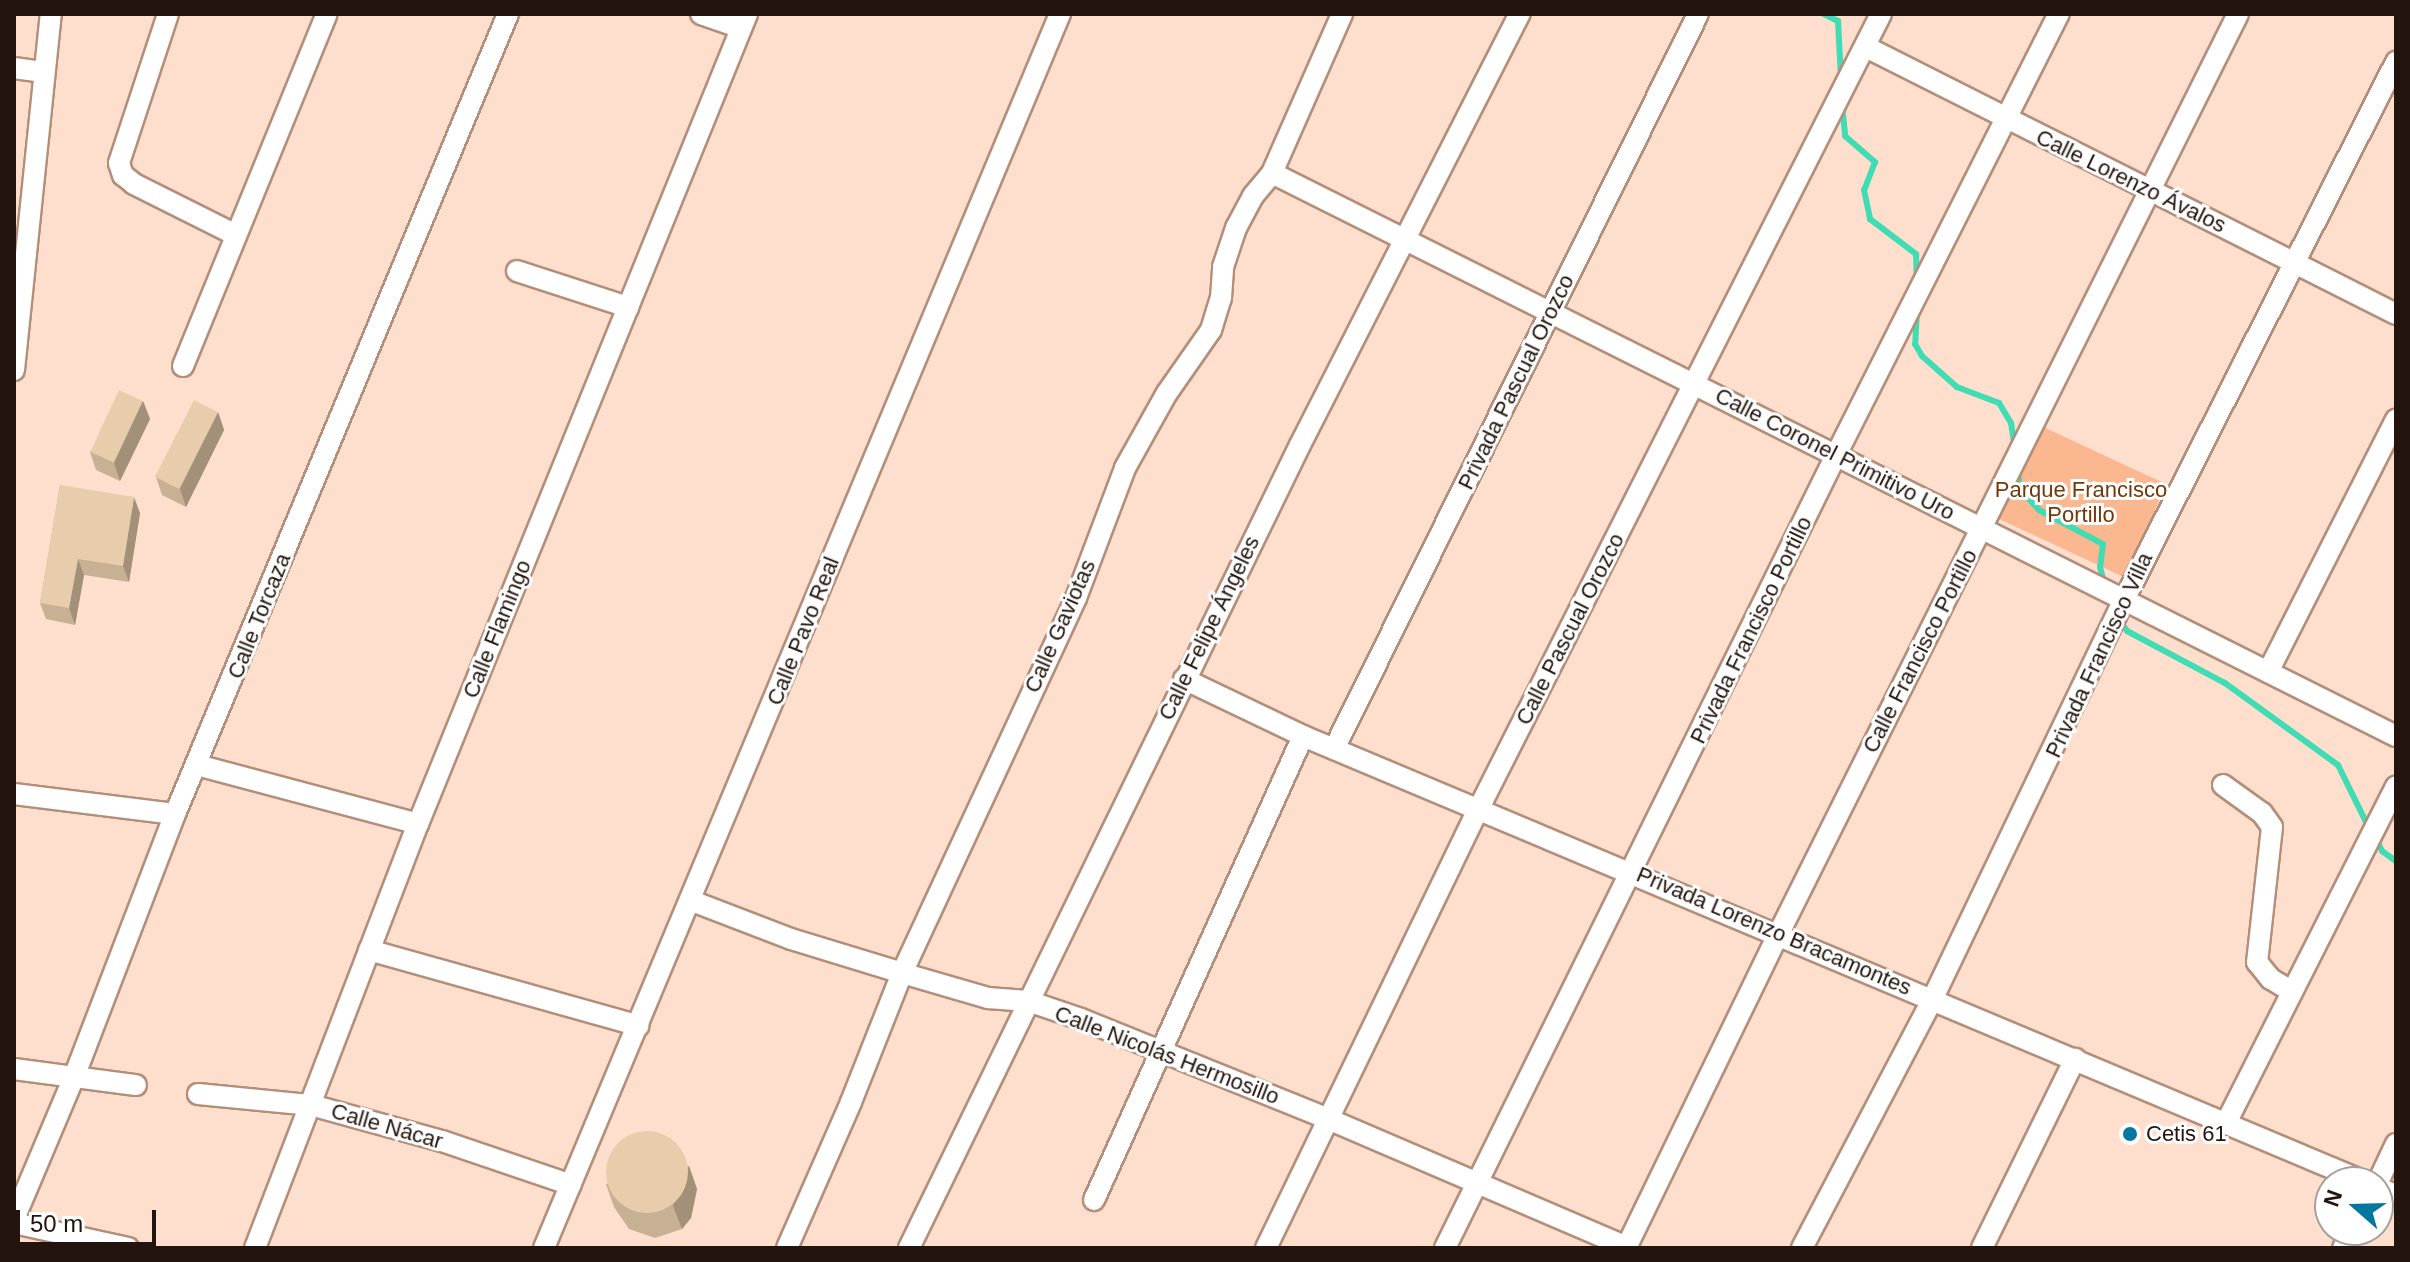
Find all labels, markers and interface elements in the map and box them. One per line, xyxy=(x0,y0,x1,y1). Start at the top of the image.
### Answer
street label: Calle Lorenzo Ávalos xyxy=(2032,124,2230,238)
street label: Privada Pascual Orozco xyxy=(1452,270,1580,494)
street label: Calle Coronel Primitivo Uro xyxy=(1711,382,1959,526)
park label: Parque Francisco Portillo xyxy=(1995,476,2167,528)
street label: Privada Francisco Portillo xyxy=(1684,512,1818,748)
street label: Calle Pascual Orozco xyxy=(1510,529,1630,729)
street label: Calle Felipe Ángeles xyxy=(1153,532,1265,724)
street label: Calle Francisco Portillo xyxy=(1857,545,1983,757)
street label: Privada Francisco Villa xyxy=(2040,548,2158,762)
street label: Calle Torcaza xyxy=(222,549,296,683)
street label: Calle Pavo Real xyxy=(761,553,845,709)
street label: Calle Gaviotas xyxy=(1019,555,1101,697)
street label: Calle Flamingo xyxy=(457,556,537,702)
street label: Privada Lorenzo Bracamontes xyxy=(1633,861,1915,1001)
street label: Calle Nicolás Hermosillo xyxy=(1051,1000,1283,1110)
street label: Calle Nácar xyxy=(328,1097,446,1155)
place label: Cetis 61 xyxy=(2146,1121,2227,1147)
marker: Cetis 61 xyxy=(2121,1125,2139,1143)
north arrow xyxy=(2314,1166,2394,1246)
text: N xyxy=(2318,1187,2347,1210)
scale bar xyxy=(20,1194,160,1244)
text: 50 m xyxy=(30,1210,83,1237)

